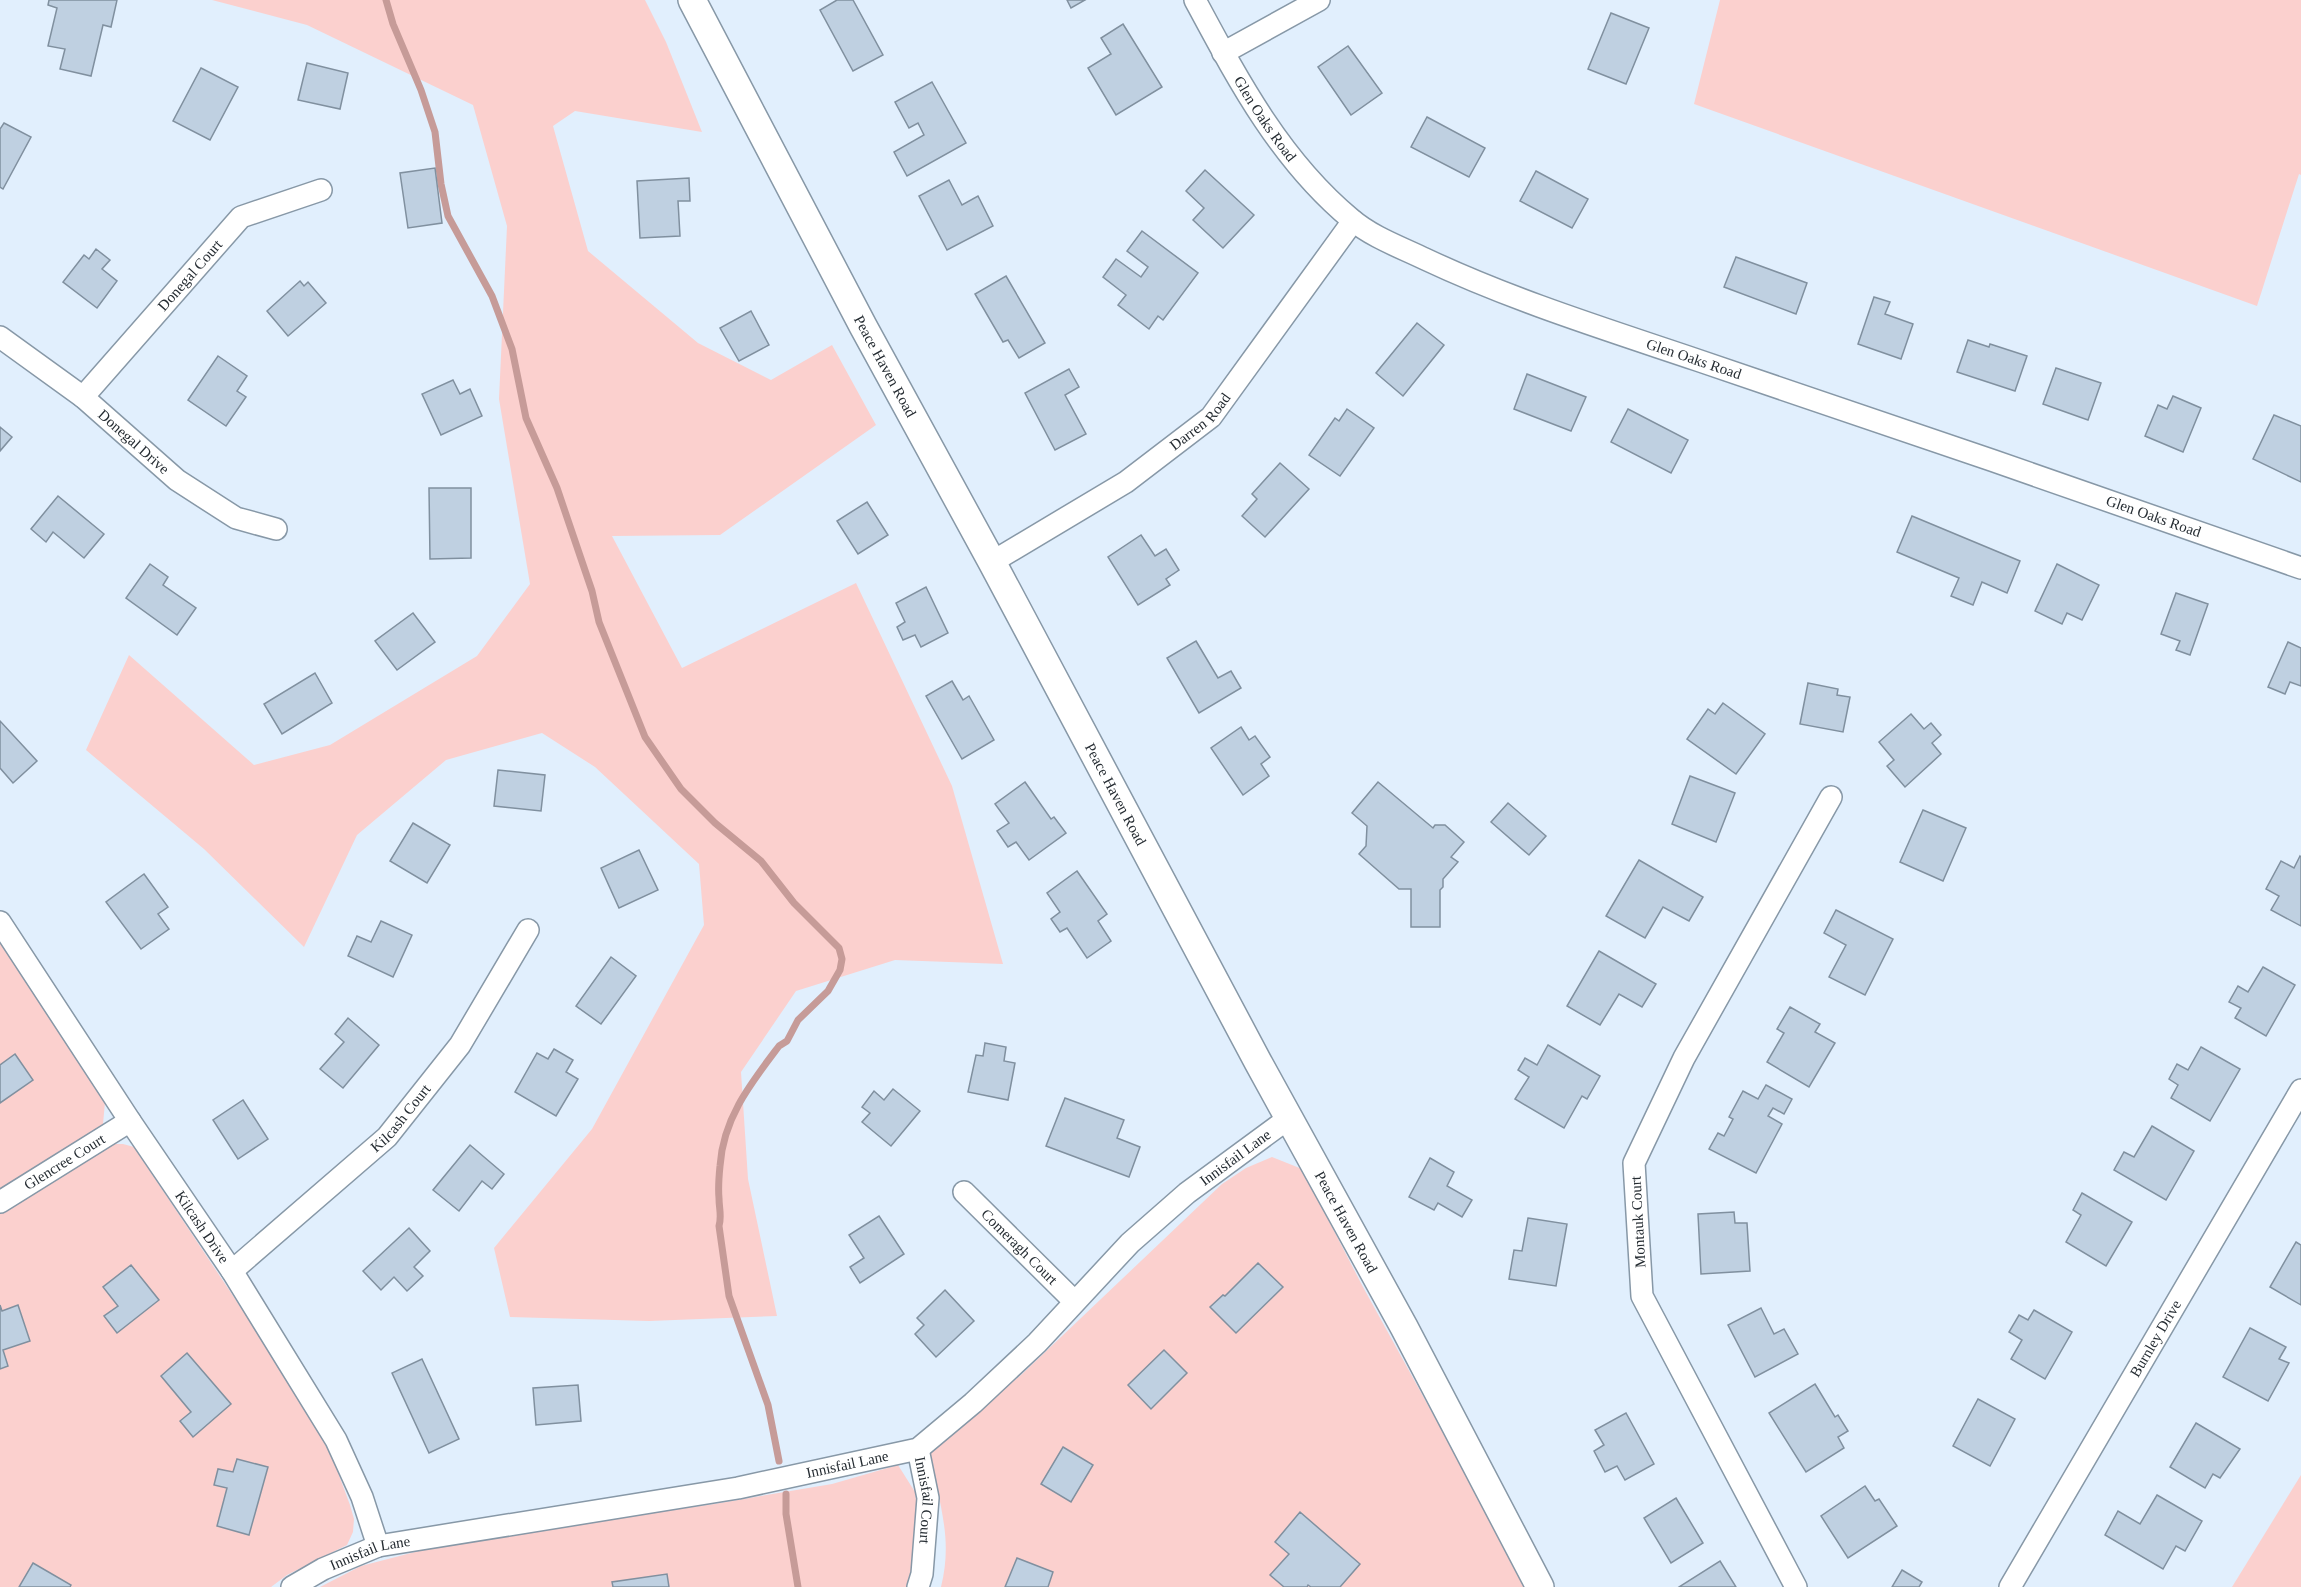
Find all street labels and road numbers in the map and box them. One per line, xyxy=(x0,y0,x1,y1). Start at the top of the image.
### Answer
street label: Glen Oaks Road xyxy=(1231,73,1300,165)
street label: Donegal Court xyxy=(155,236,226,314)
street label: Peace Haven Road xyxy=(851,313,919,420)
street label: Glen Oaks Road xyxy=(1644,336,1744,383)
street label: Darren Road xyxy=(1167,390,1234,454)
street label: Donegal Drive xyxy=(95,406,172,477)
street label: Glen Oaks Road xyxy=(2104,492,2204,540)
street label: Peace Haven Road xyxy=(1082,740,1149,848)
street label: Kilcash Court xyxy=(368,1080,434,1155)
street label: Innisfail Lane xyxy=(1197,1126,1274,1189)
street label: Glencree Court xyxy=(21,1130,109,1193)
street label: Peace Haven Road xyxy=(1312,1168,1381,1276)
street label: Montauk Court xyxy=(1628,1175,1648,1268)
street label: Kilcash Drive xyxy=(172,1188,233,1267)
street label: Comeragh Court xyxy=(978,1206,1061,1289)
street label: Burnley Drive xyxy=(2127,1297,2184,1380)
street label: Innisfail Lane xyxy=(805,1448,890,1481)
street label: Innisfail Court xyxy=(912,1455,936,1545)
street label: Innisfail Lane xyxy=(328,1533,412,1573)

